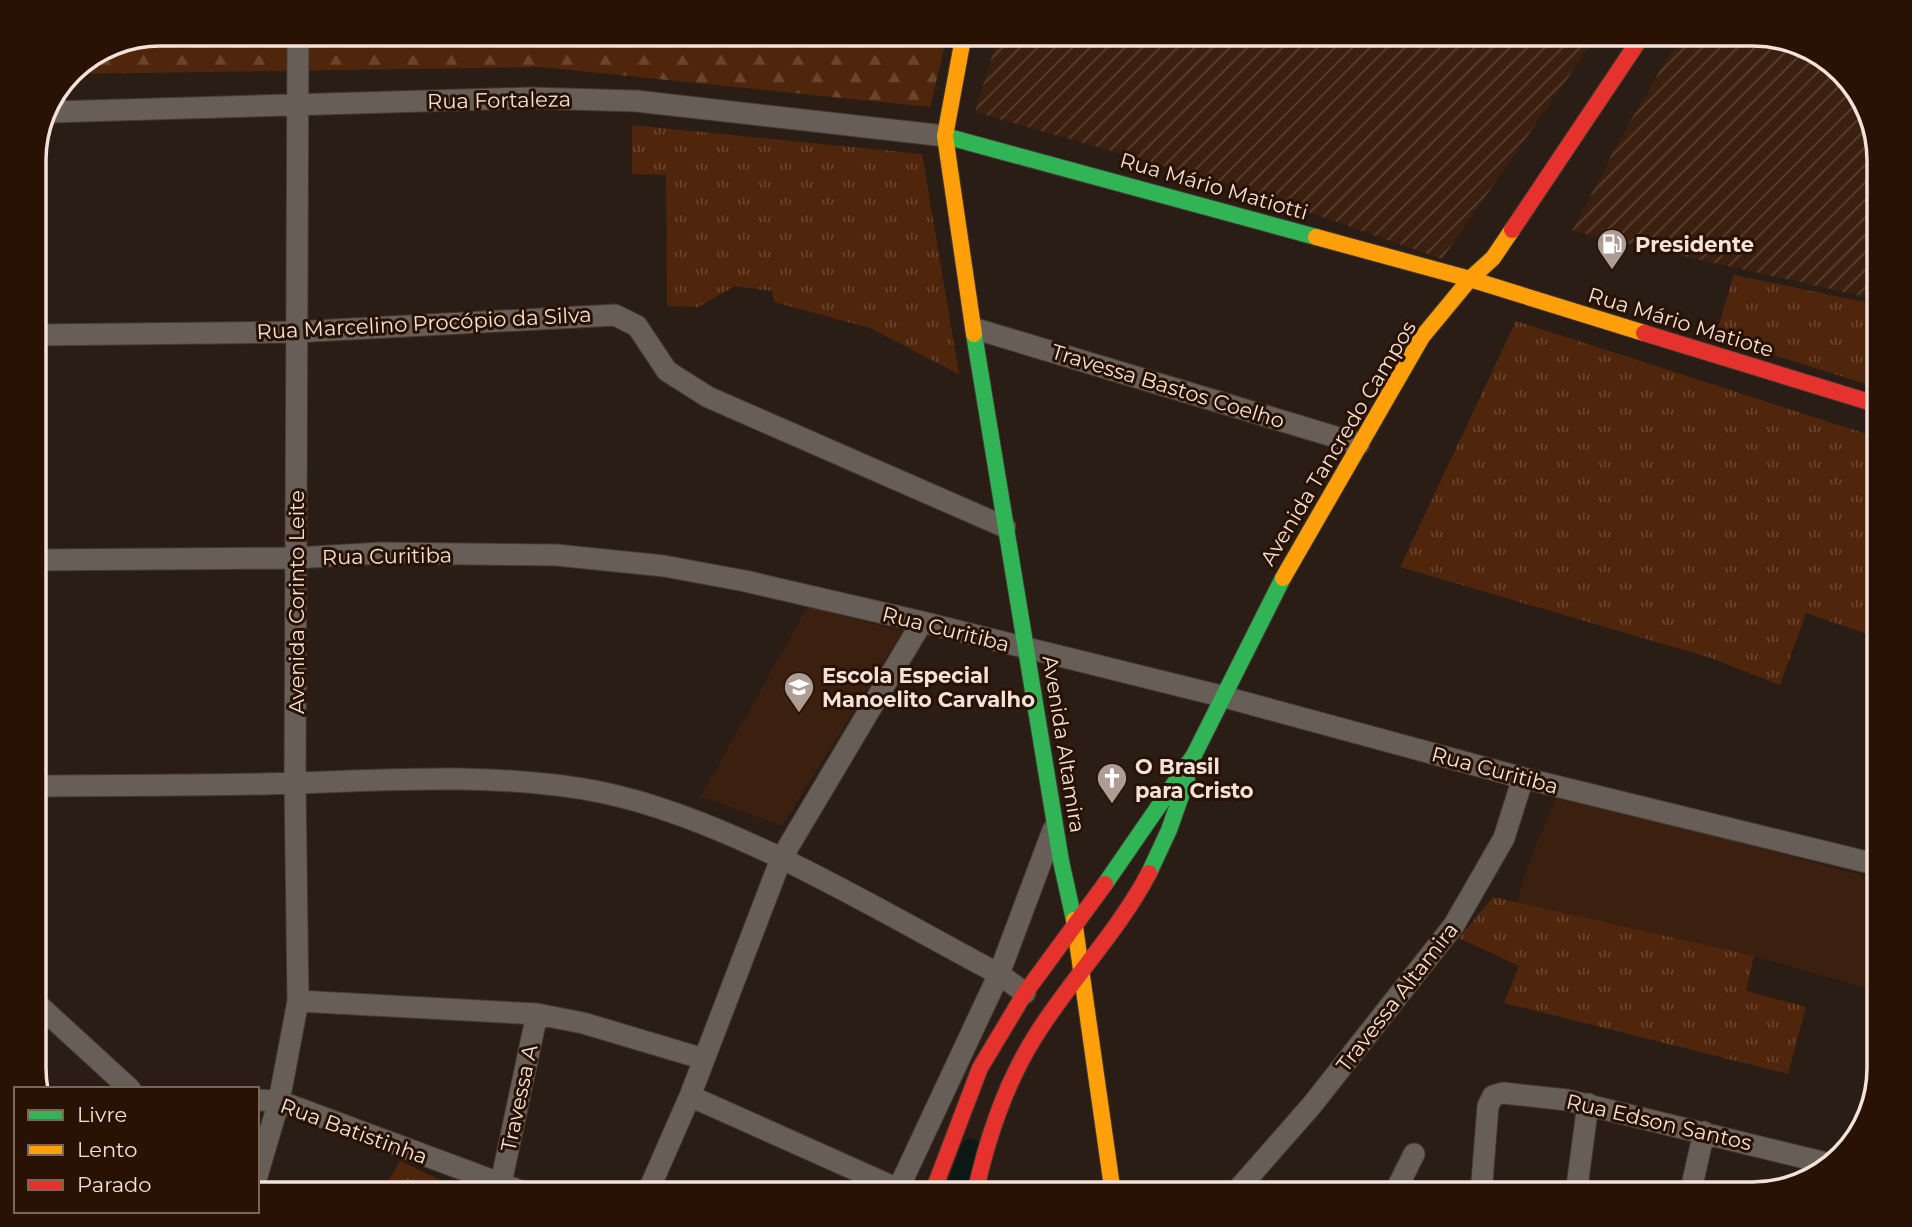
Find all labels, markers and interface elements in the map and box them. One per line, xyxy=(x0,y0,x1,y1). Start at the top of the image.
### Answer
street label: Rua Fortaleza xyxy=(427,86,571,114)
street label: Rua Mário Matiotti xyxy=(1117,147,1311,225)
fuel station icon: Presidente xyxy=(1595,227,1629,271)
place label: Presidente xyxy=(1635,232,1754,257)
street label: Rua Mário Matiote xyxy=(1585,282,1777,362)
street label: Rua Marcelino Procópio da Silva xyxy=(256,302,592,344)
street label: Avenida Tancredo Campos xyxy=(1255,316,1421,570)
street label: Travessa Bastos Coelho xyxy=(1048,339,1288,433)
street label: Avenida Corinto Leite xyxy=(284,490,309,714)
street label: Rua Curitiba xyxy=(322,542,452,570)
street label: Rua Curitiba xyxy=(880,601,1012,657)
street label: Avenida Altamira xyxy=(1038,654,1090,834)
place label: Escola Especial Manoelito Carvalho xyxy=(822,663,1035,712)
school or university icon: Escola Especial Manoelito Carvalho xyxy=(782,670,816,714)
street label: Rua Curitiba xyxy=(1429,741,1561,799)
place label: O Brasil para Cristo xyxy=(1135,754,1254,803)
church icon: O Brasil para Cristo xyxy=(1095,761,1129,805)
street label: Travessa Altamira xyxy=(1331,917,1463,1077)
street label: Travessa A xyxy=(495,1041,543,1154)
legend xyxy=(14,1087,259,1213)
street label: Rua Edson Santos xyxy=(1564,1089,1754,1155)
street label: Rua Batistinha xyxy=(277,1093,431,1169)
text: Livre xyxy=(77,1102,127,1127)
text: Lento xyxy=(77,1137,137,1162)
text: Parado xyxy=(77,1172,152,1197)

